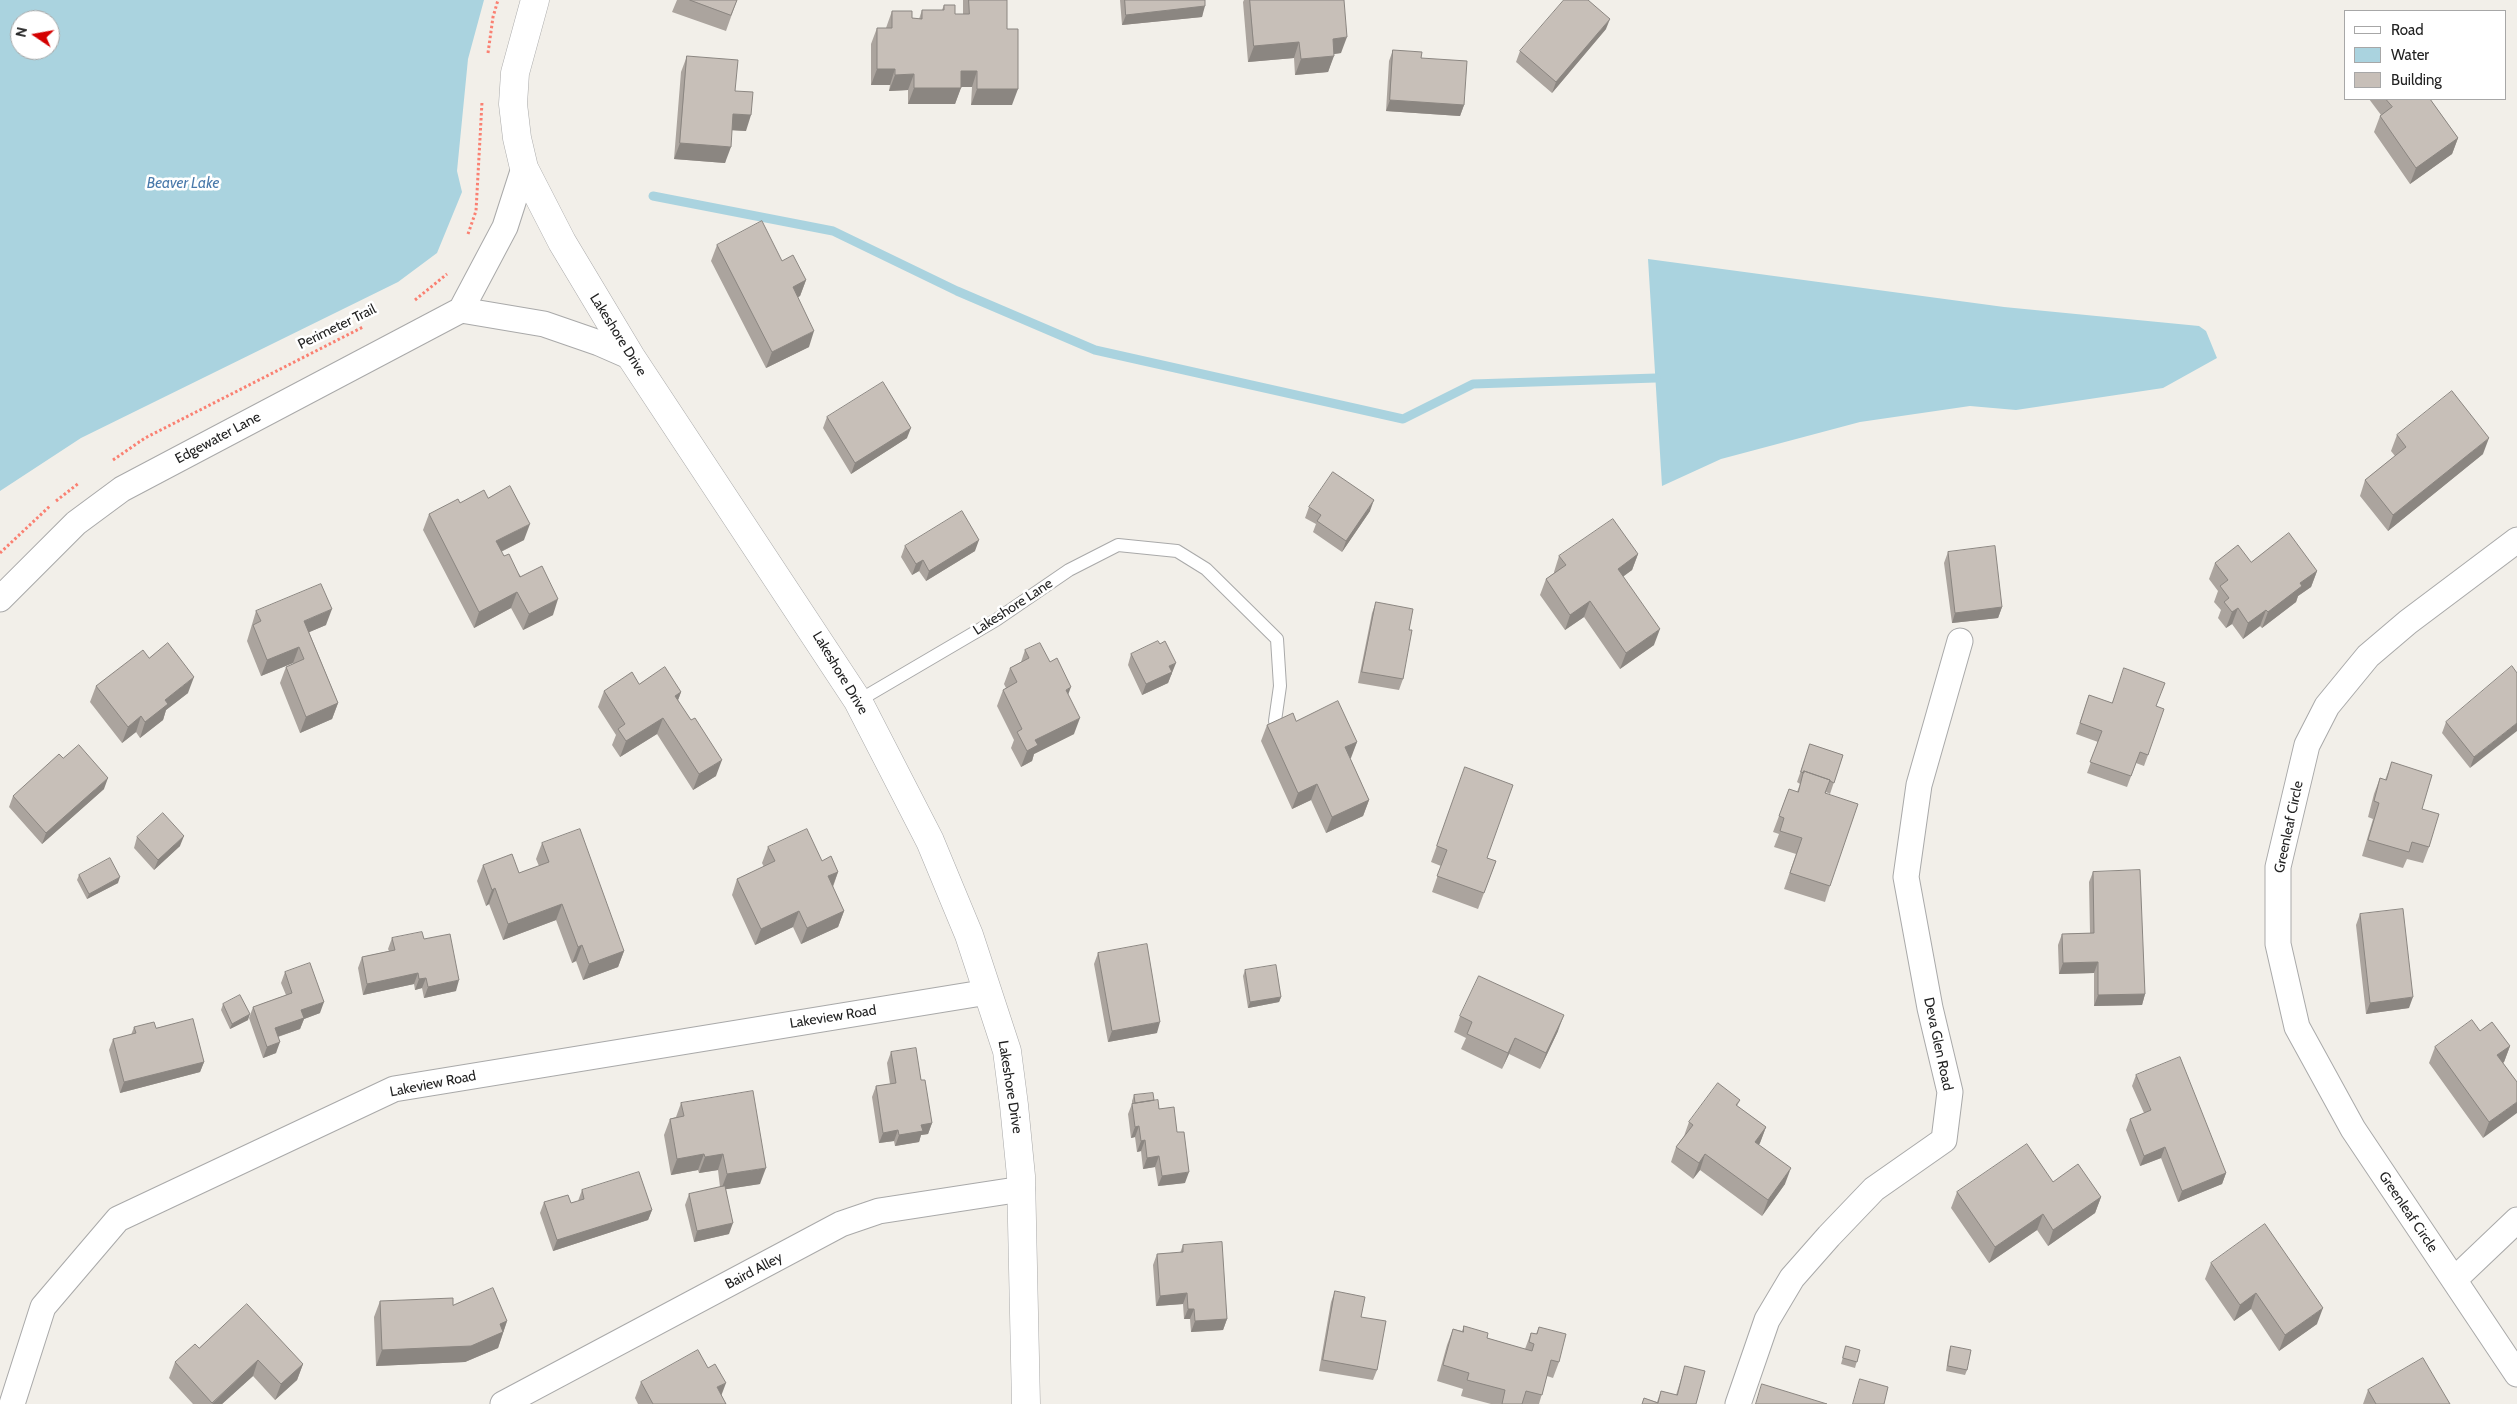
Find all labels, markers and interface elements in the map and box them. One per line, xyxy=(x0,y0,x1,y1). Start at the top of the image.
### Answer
north arrow xyxy=(10,10,60,60)
legend xyxy=(2344,10,2507,100)
text: Road xyxy=(2391,21,2424,39)
text: N xyxy=(11,25,31,39)
text: Water xyxy=(2391,46,2429,64)
text: Building xyxy=(2391,71,2442,89)
water label: Beaver Lake xyxy=(147,175,219,193)
street label: Lakeshore Drive xyxy=(586,291,650,379)
street label: Perimeter Trail xyxy=(295,301,379,353)
street label: Edgewater Lane xyxy=(172,408,264,468)
street label: Lakeshore Lane xyxy=(970,575,1056,639)
street label: Lakeshore Drive xyxy=(809,628,871,718)
street label: Greenleaf Circle xyxy=(2271,779,2307,875)
street label: Deva Glen Road xyxy=(1920,996,1956,1092)
street label: Lakeview Road xyxy=(788,1002,878,1032)
street label: Lakeshore Drive xyxy=(994,1039,1026,1135)
street label: Lakeview Road xyxy=(388,1067,478,1101)
street label: Greenleaf Circle xyxy=(2375,1169,2441,1255)
street label: Baird Alley xyxy=(722,1249,786,1293)

